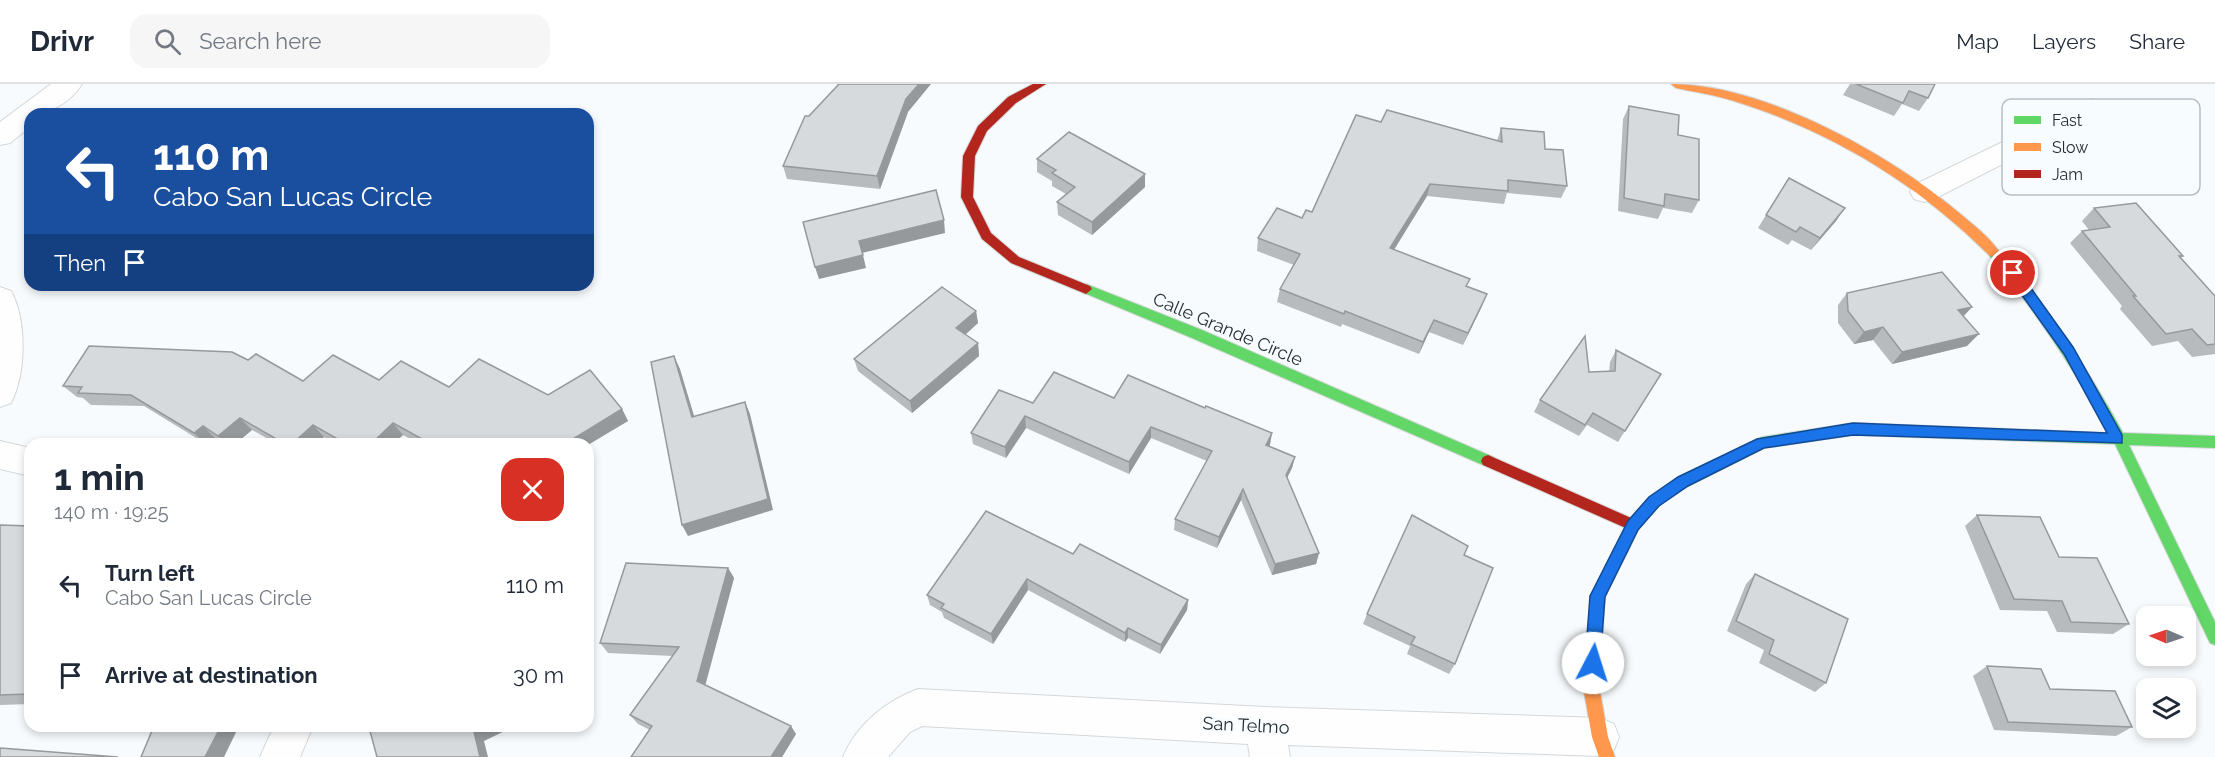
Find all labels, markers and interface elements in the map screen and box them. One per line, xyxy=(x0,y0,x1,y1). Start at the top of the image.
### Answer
search box xyxy=(130,14,550,68)
text: Drivr xyxy=(30,25,94,58)
icon: search xyxy=(151,25,184,58)
text: Search here xyxy=(199,28,321,54)
text: Map xyxy=(1956,29,1999,54)
text: Layers xyxy=(2032,29,2096,54)
text: Share xyxy=(2129,29,2185,54)
legend xyxy=(2002,99,2200,195)
text: Fast xyxy=(2052,111,2083,130)
text: 110 m xyxy=(153,131,269,180)
icon: left xyxy=(54,132,132,210)
text: Slow xyxy=(2052,138,2088,157)
text: Jam xyxy=(2052,165,2083,184)
text: Cabo San Lucas Circle xyxy=(153,181,432,212)
icon: arrive xyxy=(118,246,151,279)
pin xyxy=(1987,247,2038,298)
text: Then xyxy=(54,250,106,276)
icon: arrive xyxy=(1996,256,2029,289)
street label: Calle Grande Circle xyxy=(1150,288,1306,370)
text: 1 min xyxy=(54,456,145,498)
button: close xyxy=(501,458,564,521)
text: 140 m · 19:25 xyxy=(54,500,169,524)
text: Turn left xyxy=(105,560,195,586)
icon: left xyxy=(54,569,87,602)
text: 110 m xyxy=(506,572,564,598)
text: Cabo San Lucas Circle xyxy=(105,586,312,610)
north arrow xyxy=(2136,606,2196,666)
map controls xyxy=(2136,606,2196,738)
position arrow xyxy=(1561,631,1625,695)
icon: arrive xyxy=(54,659,87,692)
text: Arrive at destination xyxy=(105,662,318,688)
text: 30 m xyxy=(513,662,564,688)
button: layers xyxy=(2136,678,2196,738)
street label: San Telmo xyxy=(1202,712,1290,738)

